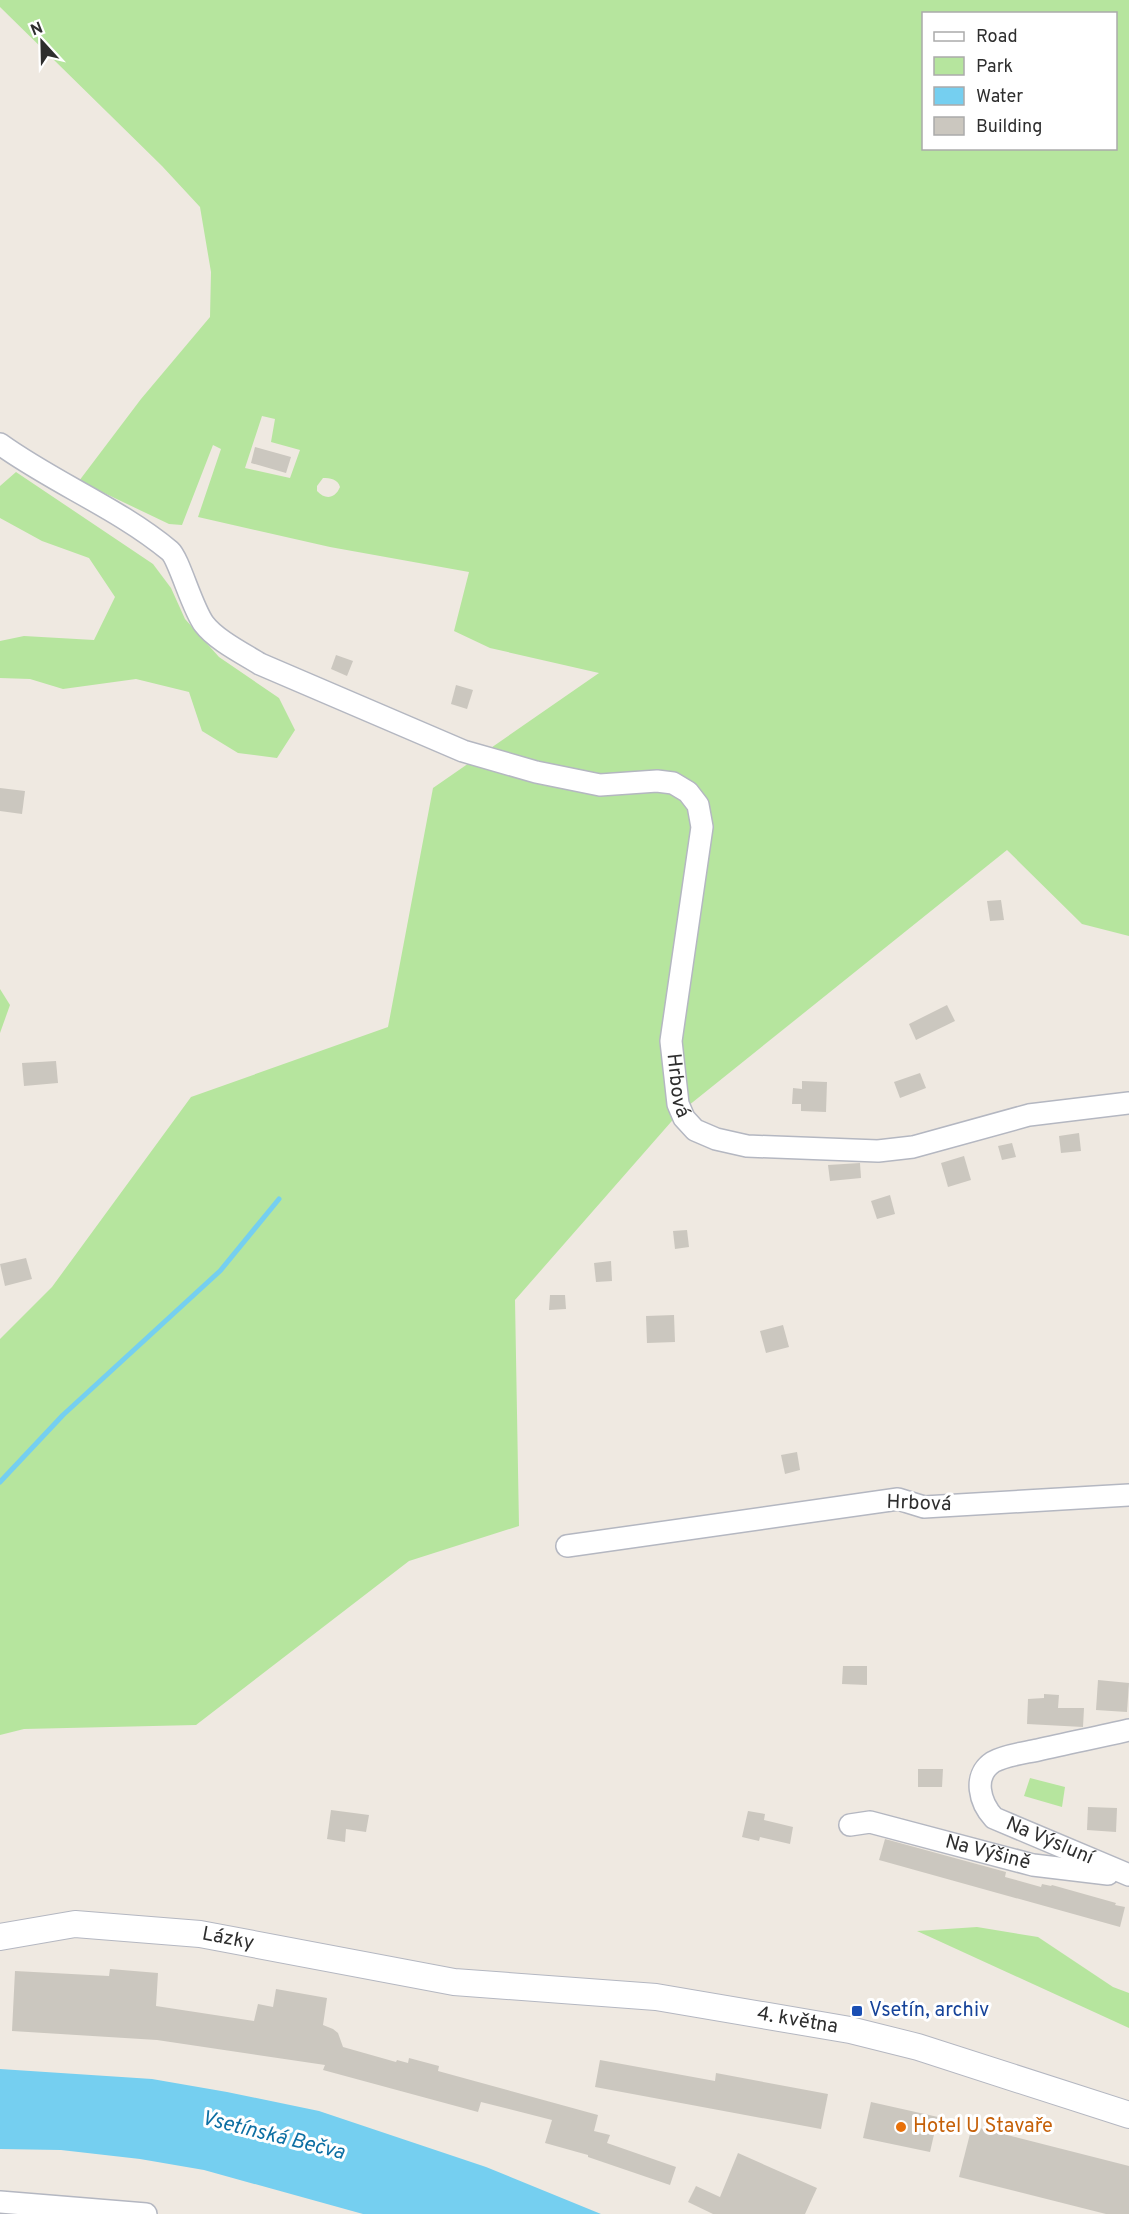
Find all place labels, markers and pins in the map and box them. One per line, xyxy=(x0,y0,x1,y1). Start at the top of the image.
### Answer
place label: Vsetín, archiv xyxy=(869,1998,989,2024)
marker: Vsetín, archiv xyxy=(850,2004,864,2018)
place label: Hotel U Stavaře xyxy=(913,2114,1053,2140)
marker: Hotel U Stavaře xyxy=(894,2120,908,2134)

